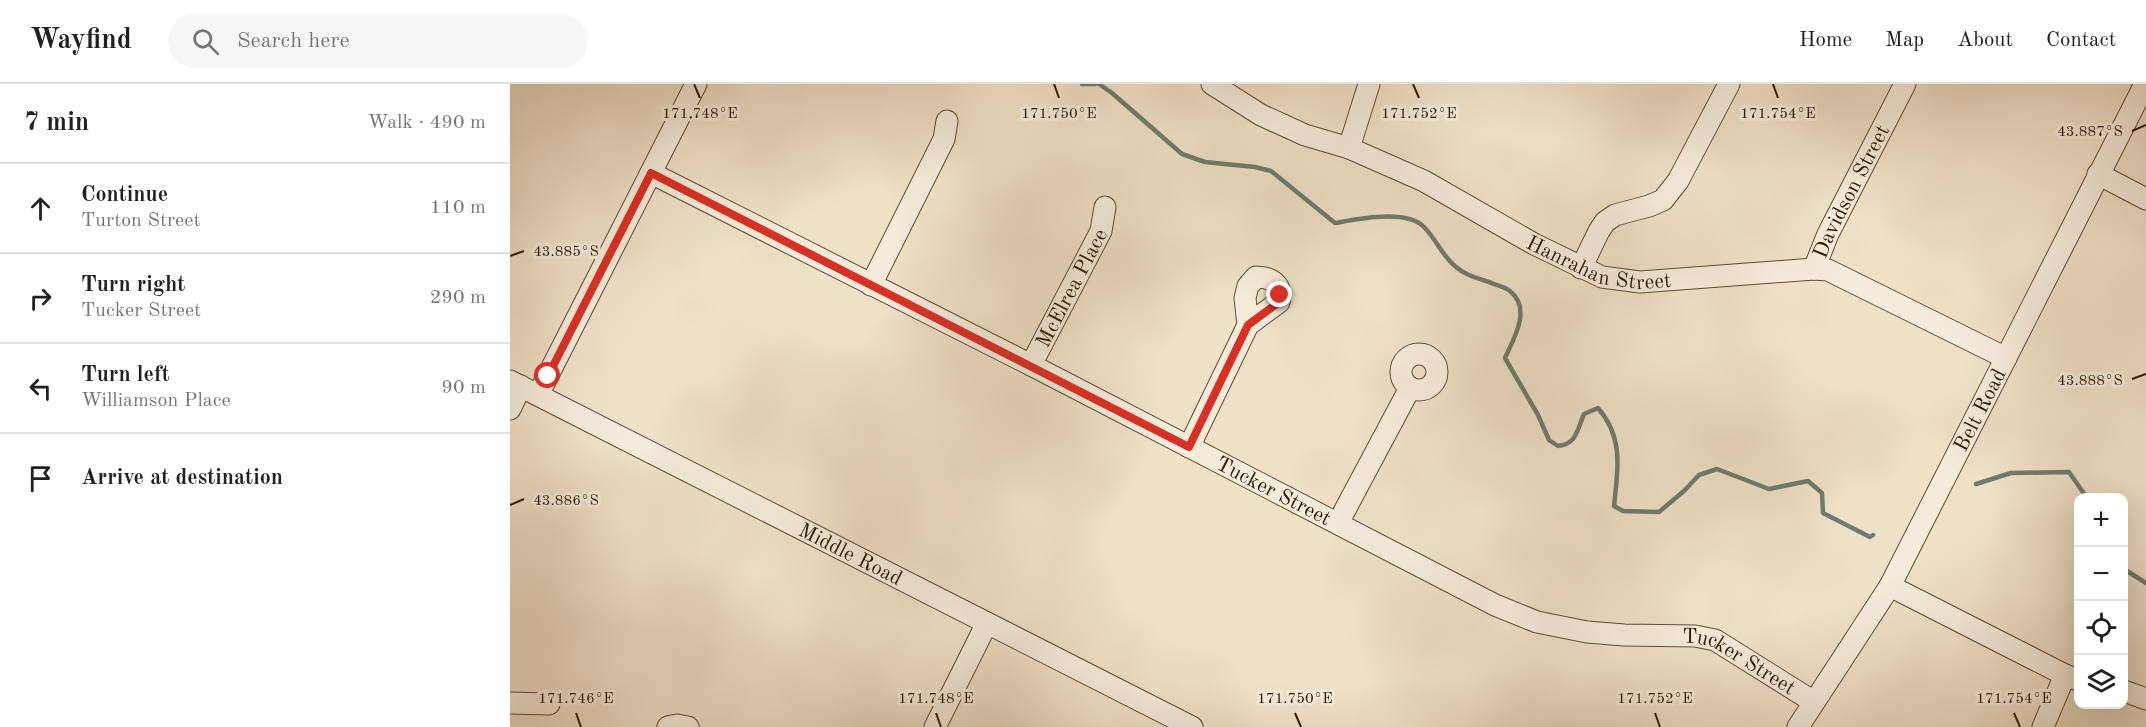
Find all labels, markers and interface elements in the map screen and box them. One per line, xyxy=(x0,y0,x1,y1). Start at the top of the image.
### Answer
search box xyxy=(168,14,588,68)
icon: search xyxy=(189,25,222,58)
text: Wayfind xyxy=(30,27,132,55)
text: Search here xyxy=(237,30,350,52)
text: Home xyxy=(1799,30,1852,51)
text: Map xyxy=(1885,30,1924,51)
text: About xyxy=(1957,30,2013,51)
text: Contact xyxy=(2046,30,2116,51)
text: 171.748°E xyxy=(662,107,738,122)
text: 171.750°E xyxy=(1021,107,1097,122)
text: 171.752°E xyxy=(1381,107,1457,122)
text: 171.754°E xyxy=(1740,107,1816,122)
text: 7 min xyxy=(24,110,89,136)
text: Walk · 490 m xyxy=(367,113,486,133)
street label: Davidson Street xyxy=(1810,122,1894,262)
text: 43.887°S xyxy=(2057,125,2123,140)
text: Continue xyxy=(81,184,168,206)
icon: ahead xyxy=(24,192,57,225)
text: 110 m xyxy=(430,198,486,218)
text: Turton Street xyxy=(81,211,200,231)
street label: McElrea Place xyxy=(1033,226,1112,351)
street label: Hanrahan Street xyxy=(1523,233,1672,294)
text: 43.885°S xyxy=(533,245,599,260)
text: Turn right xyxy=(81,274,185,296)
route end xyxy=(1266,281,1292,307)
icon: right xyxy=(24,282,57,315)
text: 290 m xyxy=(430,288,486,308)
text: Tucker Street xyxy=(81,301,201,321)
route start xyxy=(534,362,560,388)
text: Turn left xyxy=(81,364,170,386)
street label: Belt Road xyxy=(1951,366,2011,455)
icon: left xyxy=(24,372,57,405)
text: 43.888°S xyxy=(2057,374,2123,389)
text: 90 m xyxy=(441,378,486,398)
text: Williamson Place xyxy=(81,391,231,411)
street label: Tucker Street xyxy=(1212,454,1334,530)
icon: arrive xyxy=(24,462,57,495)
text: Arrive at destination xyxy=(81,467,283,489)
map controls xyxy=(2074,493,2128,709)
button: + xyxy=(2074,493,2128,547)
text: 43.886°S xyxy=(533,494,599,509)
street label: Middle Road xyxy=(795,520,905,590)
button: − xyxy=(2074,547,2128,601)
button: locate xyxy=(2074,601,2128,655)
street label: Tucker Street xyxy=(1682,627,1799,700)
button: layers xyxy=(2074,655,2128,709)
text: 171.746°E xyxy=(538,692,614,707)
text: 171.748°E xyxy=(898,692,974,707)
text: 171.750°E xyxy=(1257,692,1333,707)
text: 171.752°E xyxy=(1617,692,1693,707)
text: 171.754°E xyxy=(1976,692,2052,707)

